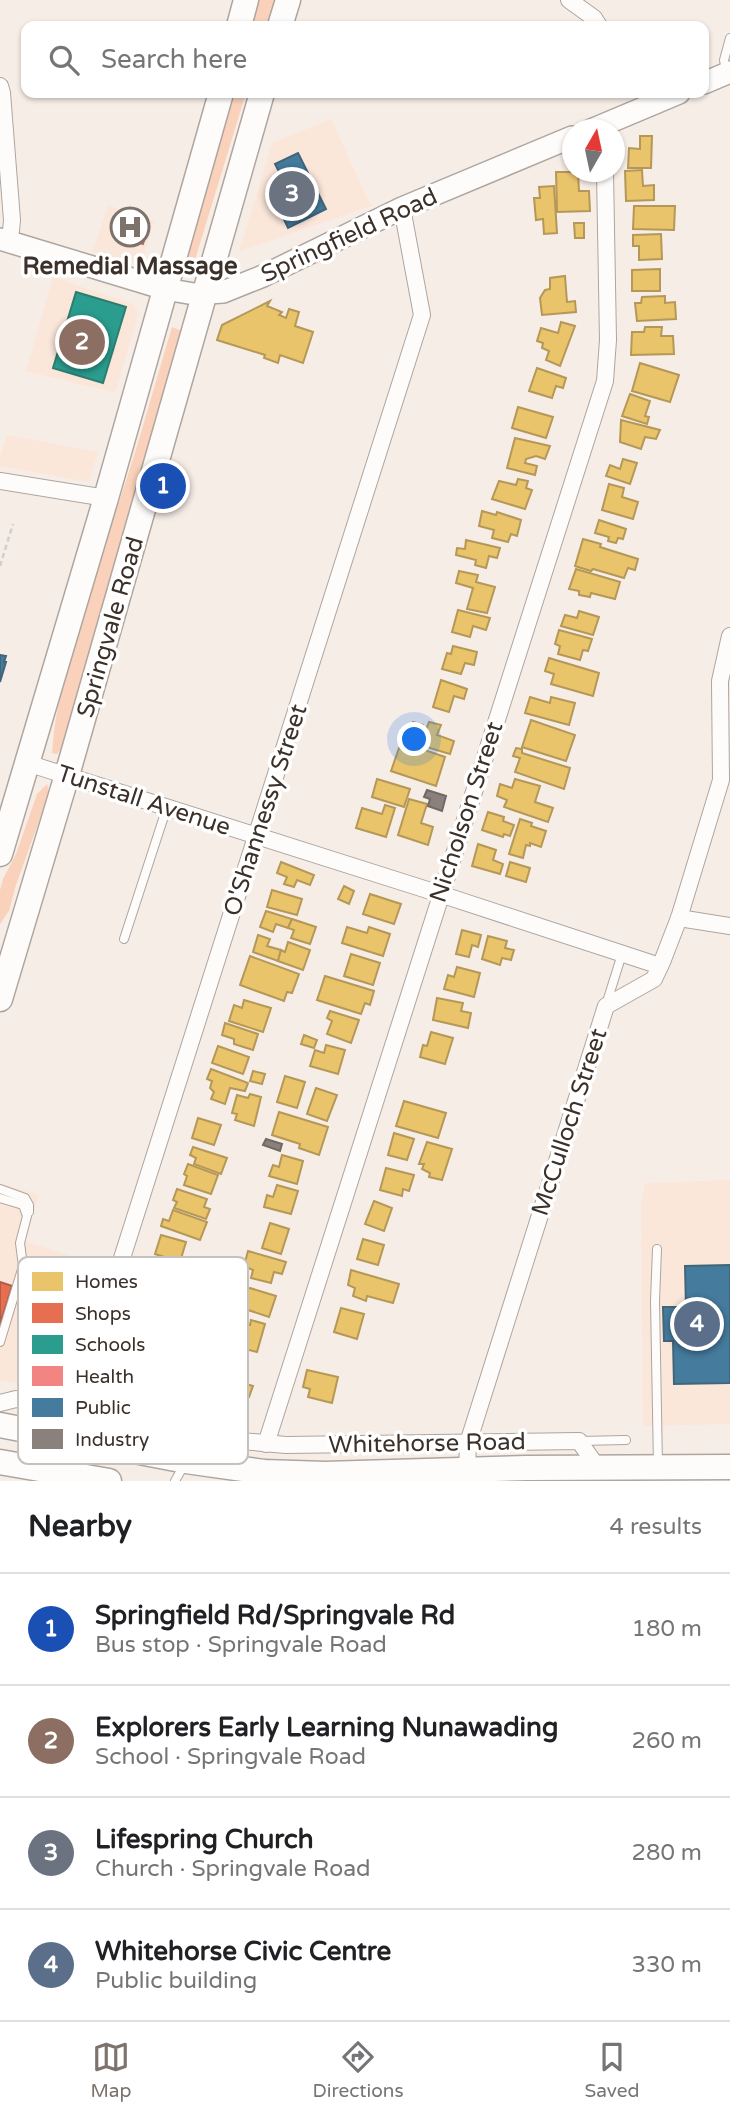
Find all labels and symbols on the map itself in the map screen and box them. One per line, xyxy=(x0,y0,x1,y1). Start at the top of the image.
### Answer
north arrow xyxy=(562,119,625,182)
pin: 3 xyxy=(269,168,315,220)
street label: Springfield Road xyxy=(256,182,442,289)
hospital icon: Remedial Massage xyxy=(109,206,151,248)
place label: Remedial Massage xyxy=(22,252,238,281)
pin: 2 xyxy=(59,316,105,368)
pin: 1 xyxy=(140,460,186,512)
street label: Springvale Road xyxy=(71,533,150,721)
street label: O'Shannessy Street xyxy=(218,701,313,920)
street label: Nicholson Street xyxy=(424,718,509,906)
your location xyxy=(397,722,431,756)
street label: Tunstall Avenue xyxy=(53,759,234,842)
street label: McCulloch Street xyxy=(526,1025,613,1219)
legend xyxy=(18,1257,248,1464)
text: Homes xyxy=(75,1271,138,1293)
pin: 4 xyxy=(674,1298,720,1350)
text: Shops xyxy=(75,1303,131,1325)
text: Schools xyxy=(75,1334,145,1356)
text: Health xyxy=(75,1366,134,1388)
text: Public xyxy=(75,1397,131,1419)
street label: Whitehorse Road xyxy=(328,1427,526,1460)
text: Industry xyxy=(75,1429,149,1451)

